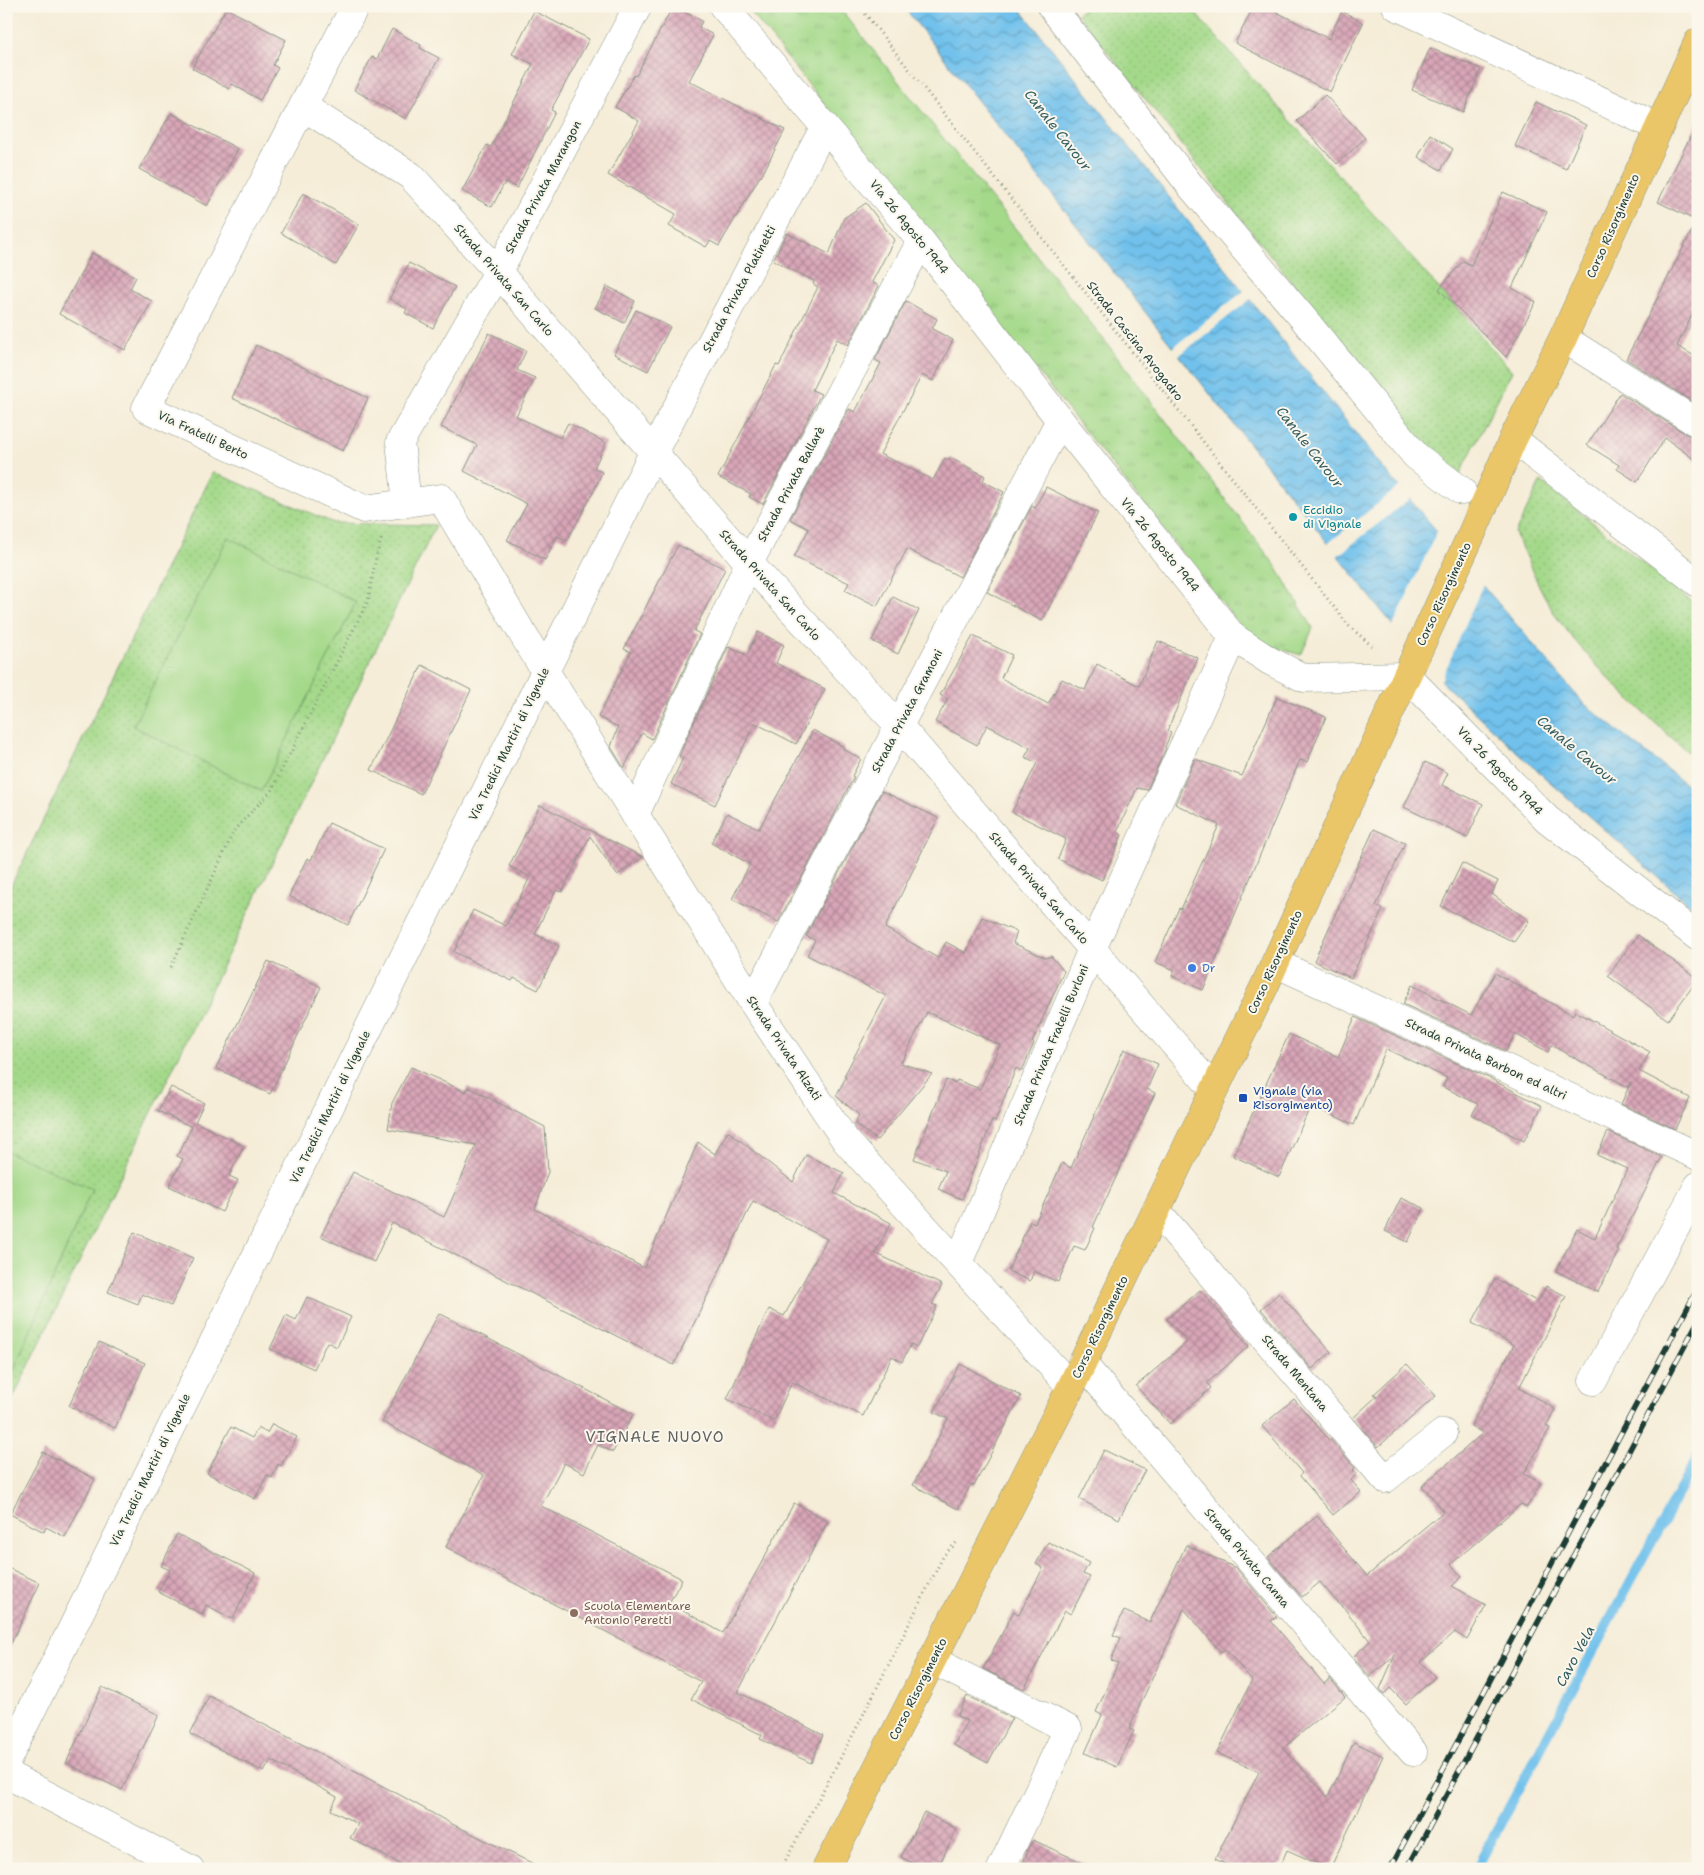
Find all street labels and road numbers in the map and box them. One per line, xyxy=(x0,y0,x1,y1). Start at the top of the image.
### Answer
street label: Strada Privata Marangon xyxy=(501,118,585,256)
street label: Corso Risorgimento xyxy=(1583,171,1643,281)
street label: Via 26 Agosto 1944 xyxy=(866,176,952,278)
street label: Strada Privata San Carlo xyxy=(451,220,557,340)
street label: Strada Privata Platinetti xyxy=(699,223,779,355)
street label: Strada Cascina Avogadro xyxy=(1083,278,1187,404)
street label: Via Fratelli Berto xyxy=(155,407,251,463)
street label: Strada Privata Ballarè xyxy=(754,423,828,545)
street label: Via 26 Agosto 1944 xyxy=(1117,494,1203,596)
street label: Strada Privata San Carlo xyxy=(716,526,824,644)
street label: Corso Risorgimento xyxy=(1413,540,1475,648)
street label: Strada Privata Gramoni xyxy=(868,646,946,776)
street label: Via Tredici Martiri di Vignale xyxy=(465,665,553,823)
street label: Via 26 Agosto 1944 xyxy=(1454,723,1546,819)
street label: Strada Privata San Carlo xyxy=(986,828,1092,948)
street label: Corso Risorgimento xyxy=(1244,908,1306,1016)
street label: Strada Privata Fratelli Burloni xyxy=(1010,962,1092,1128)
street label: Strada Privata Alzati xyxy=(743,992,825,1104)
street label: Strada Privata Barbon ed altri xyxy=(1403,1014,1569,1104)
street label: Via Tredici Martiri di Vignale xyxy=(286,1028,374,1186)
street label: Corso Risorgimento xyxy=(1068,1273,1132,1381)
street label: Strada Mentana xyxy=(1258,1331,1332,1415)
street label: Via Tredici Martiri di Vignale xyxy=(106,1391,194,1549)
street label: Strada Privata Canna xyxy=(1201,1505,1294,1612)
street label: Corso Risorgimento xyxy=(885,1635,951,1743)

